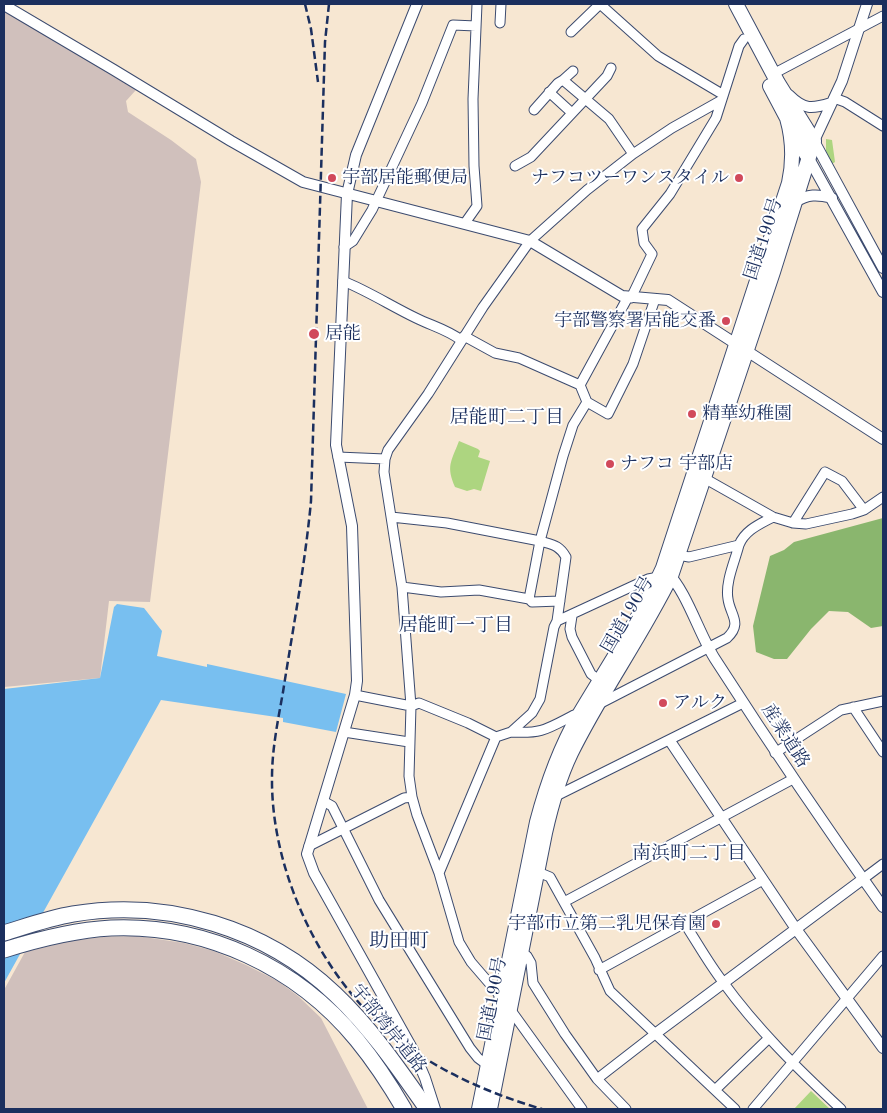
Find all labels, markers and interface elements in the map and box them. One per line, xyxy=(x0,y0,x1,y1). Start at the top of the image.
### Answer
place label: 宇部居能郵便局 xyxy=(342,167,468,189)
place label: ナフコツーワンスタイル xyxy=(531,167,729,189)
marker: 宇部居能郵便局 xyxy=(326,172,338,184)
marker: ナフコツーワンスタイル xyxy=(733,172,745,184)
street label: 国道190号 xyxy=(741,195,787,283)
place label: 宇部警察署居能交番 xyxy=(554,310,716,332)
marker: 宇部警察署居能交番 xyxy=(720,315,732,327)
place label: 居能 xyxy=(325,323,361,345)
marker: 居能 xyxy=(307,327,321,341)
place label: 精華幼稚園 xyxy=(702,403,792,425)
district label: 居能町二丁目 xyxy=(450,407,564,429)
marker: 精華幼稚園 xyxy=(686,408,698,420)
place label: ナフコ 宇部店 xyxy=(620,453,733,475)
marker: ナフコ 宇部店 xyxy=(604,458,616,470)
street label: 国道190号 xyxy=(597,573,659,657)
district label: 居能町一丁目 xyxy=(399,615,513,637)
place label: アルク xyxy=(673,692,727,714)
marker: アルク xyxy=(657,697,669,709)
street label: 産業道路 xyxy=(756,700,814,772)
district label: 南浜町二丁目 xyxy=(632,843,746,865)
place label: 宇部市立第二乳児保育園 xyxy=(508,913,706,935)
marker: 宇部市立第二乳児保育園 xyxy=(710,918,722,930)
district label: 助田町 xyxy=(369,930,429,954)
street label: 国道190号 xyxy=(474,955,512,1043)
street label: 宇部湾岸道路 xyxy=(346,980,430,1078)

